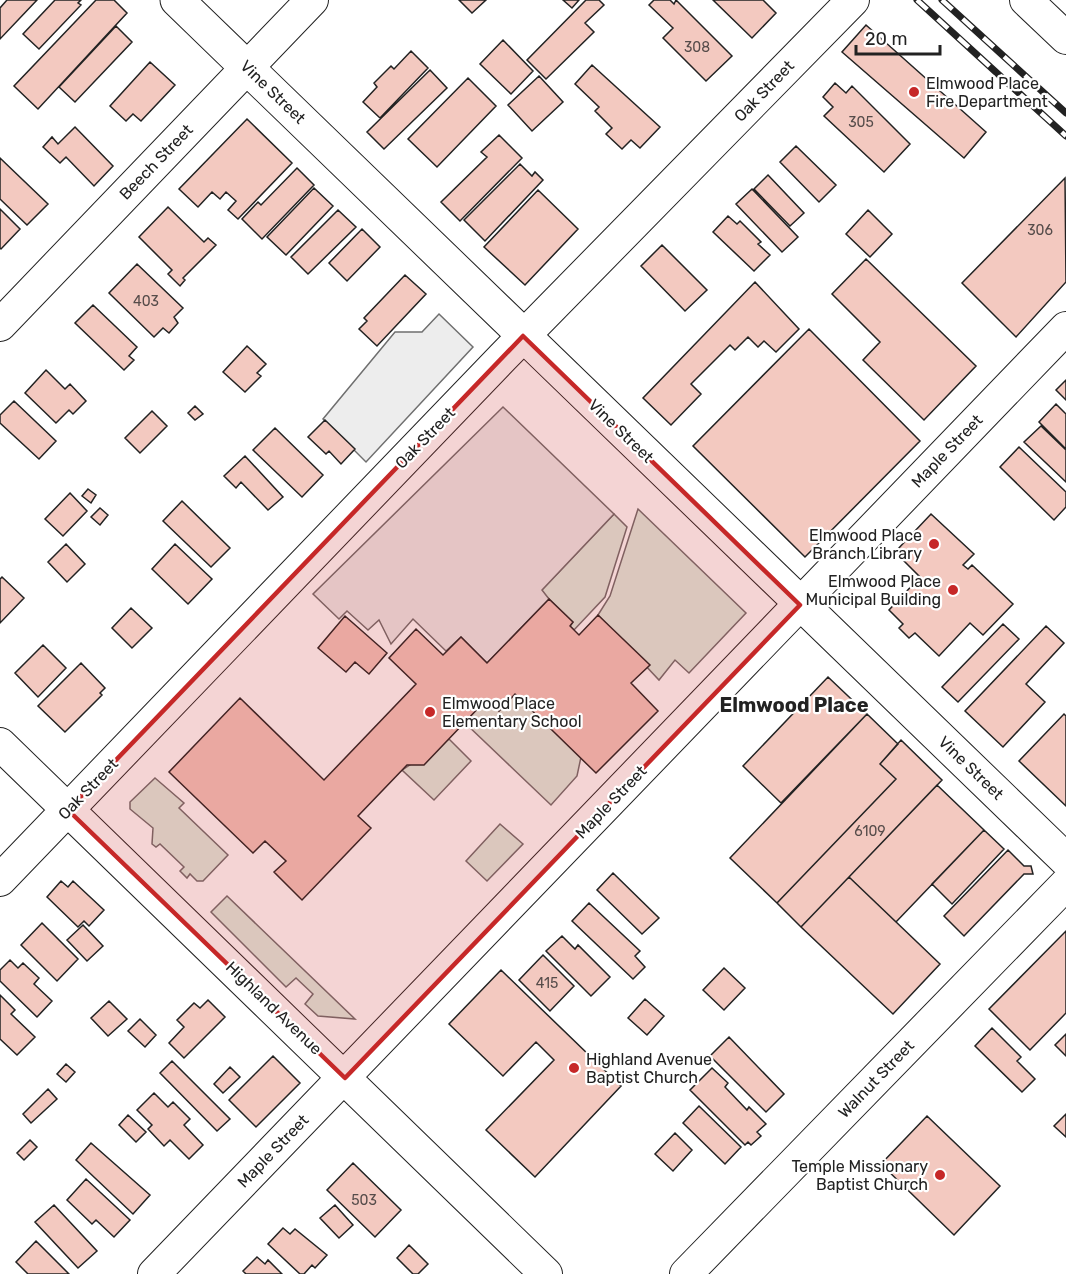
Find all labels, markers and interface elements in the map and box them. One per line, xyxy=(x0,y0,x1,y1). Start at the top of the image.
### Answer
scale bar xyxy=(856,18,940,56)
text: 20 m xyxy=(865,28,907,50)
house number: 308 xyxy=(684,39,710,56)
street label: Vine Street xyxy=(236,56,310,128)
street label: Oak Street xyxy=(730,56,798,126)
place label: Elmwood Place Fire Department xyxy=(926,74,1048,111)
marker: Elmwood Place Fire Department xyxy=(907,85,921,99)
house number: 305 xyxy=(848,114,874,131)
street label: Beech Street xyxy=(115,120,197,204)
house number: 306 xyxy=(1027,222,1053,239)
house number: 403 xyxy=(133,293,159,310)
street label: Vine Street xyxy=(584,395,658,467)
street label: Oak Street xyxy=(391,403,459,473)
street label: Maple Street xyxy=(907,411,987,491)
place label: Elmwood Place Branch Library xyxy=(809,526,922,563)
marker: Elmwood Place Branch Library xyxy=(927,537,941,551)
place label: Elmwood Place Municipal Building xyxy=(805,572,941,609)
marker: Elmwood Place Municipal Building xyxy=(946,583,960,597)
district label: Elmwood Place xyxy=(719,693,869,717)
place label: Elmwood Place Elementary School xyxy=(442,694,582,731)
marker: Elmwood Place Elementary School xyxy=(423,705,437,719)
street label: Vine Street xyxy=(934,732,1008,804)
street label: Oak Street xyxy=(54,754,122,824)
street label: Maple Street xyxy=(571,762,651,842)
house number: 6109 xyxy=(854,823,886,840)
street label: Highland Avenue xyxy=(222,957,326,1059)
house number: 415 xyxy=(536,975,558,992)
street label: Walnut Street xyxy=(834,1036,918,1122)
place label: Highland Avenue Baptist Church xyxy=(586,1050,712,1087)
marker: Highland Avenue Baptist Church xyxy=(567,1061,581,1075)
street label: Maple Street xyxy=(233,1111,313,1191)
place label: Temple Missionary Baptist Church xyxy=(791,1157,928,1194)
marker: Temple Missionary Baptist Church xyxy=(933,1168,947,1182)
house number: 503 xyxy=(351,1192,377,1209)

